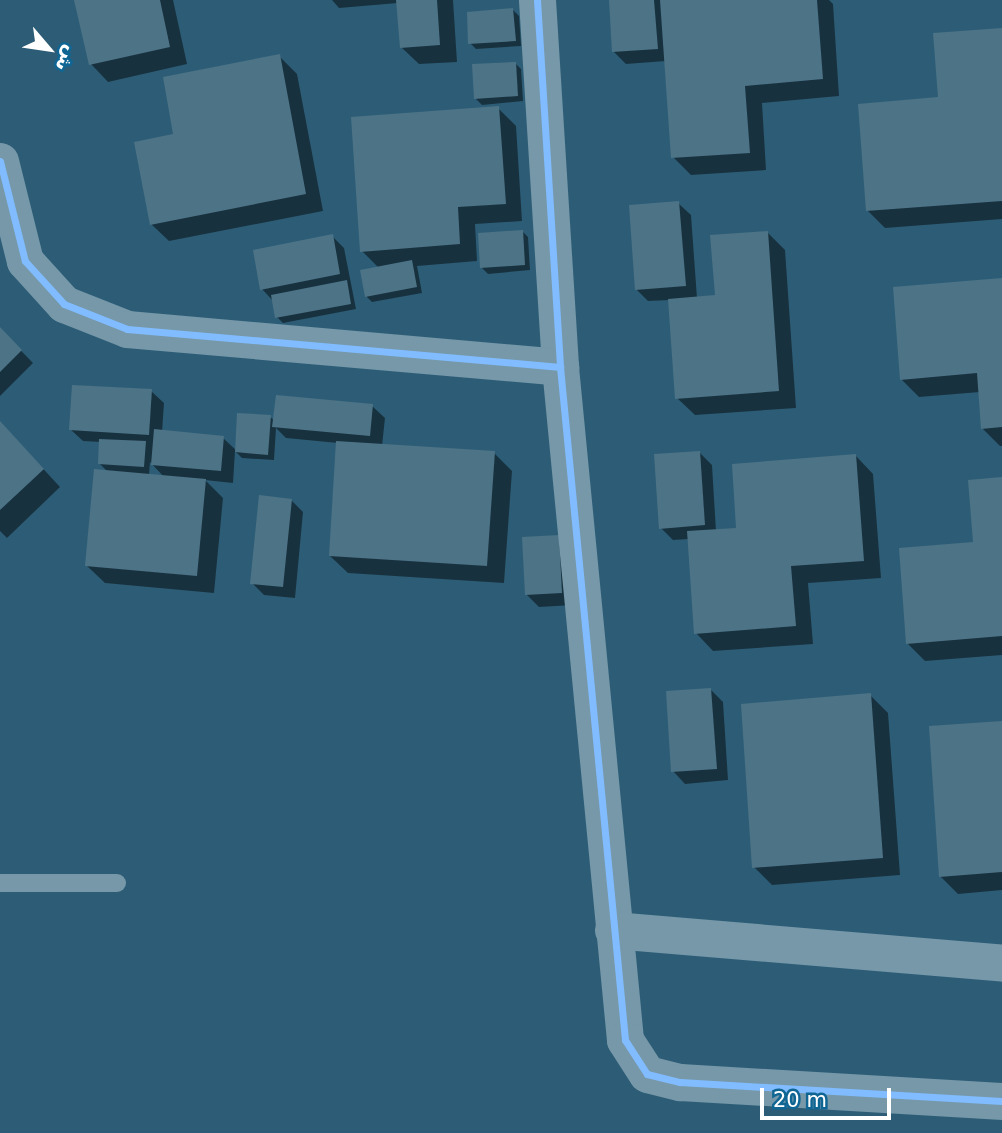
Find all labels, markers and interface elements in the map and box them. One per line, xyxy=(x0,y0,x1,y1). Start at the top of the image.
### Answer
north arrow xyxy=(14,14,84,84)
text: ش xyxy=(51,42,83,76)
scale bar xyxy=(764,1074,895,1118)
text: 20 m xyxy=(773,1088,827,1112)

